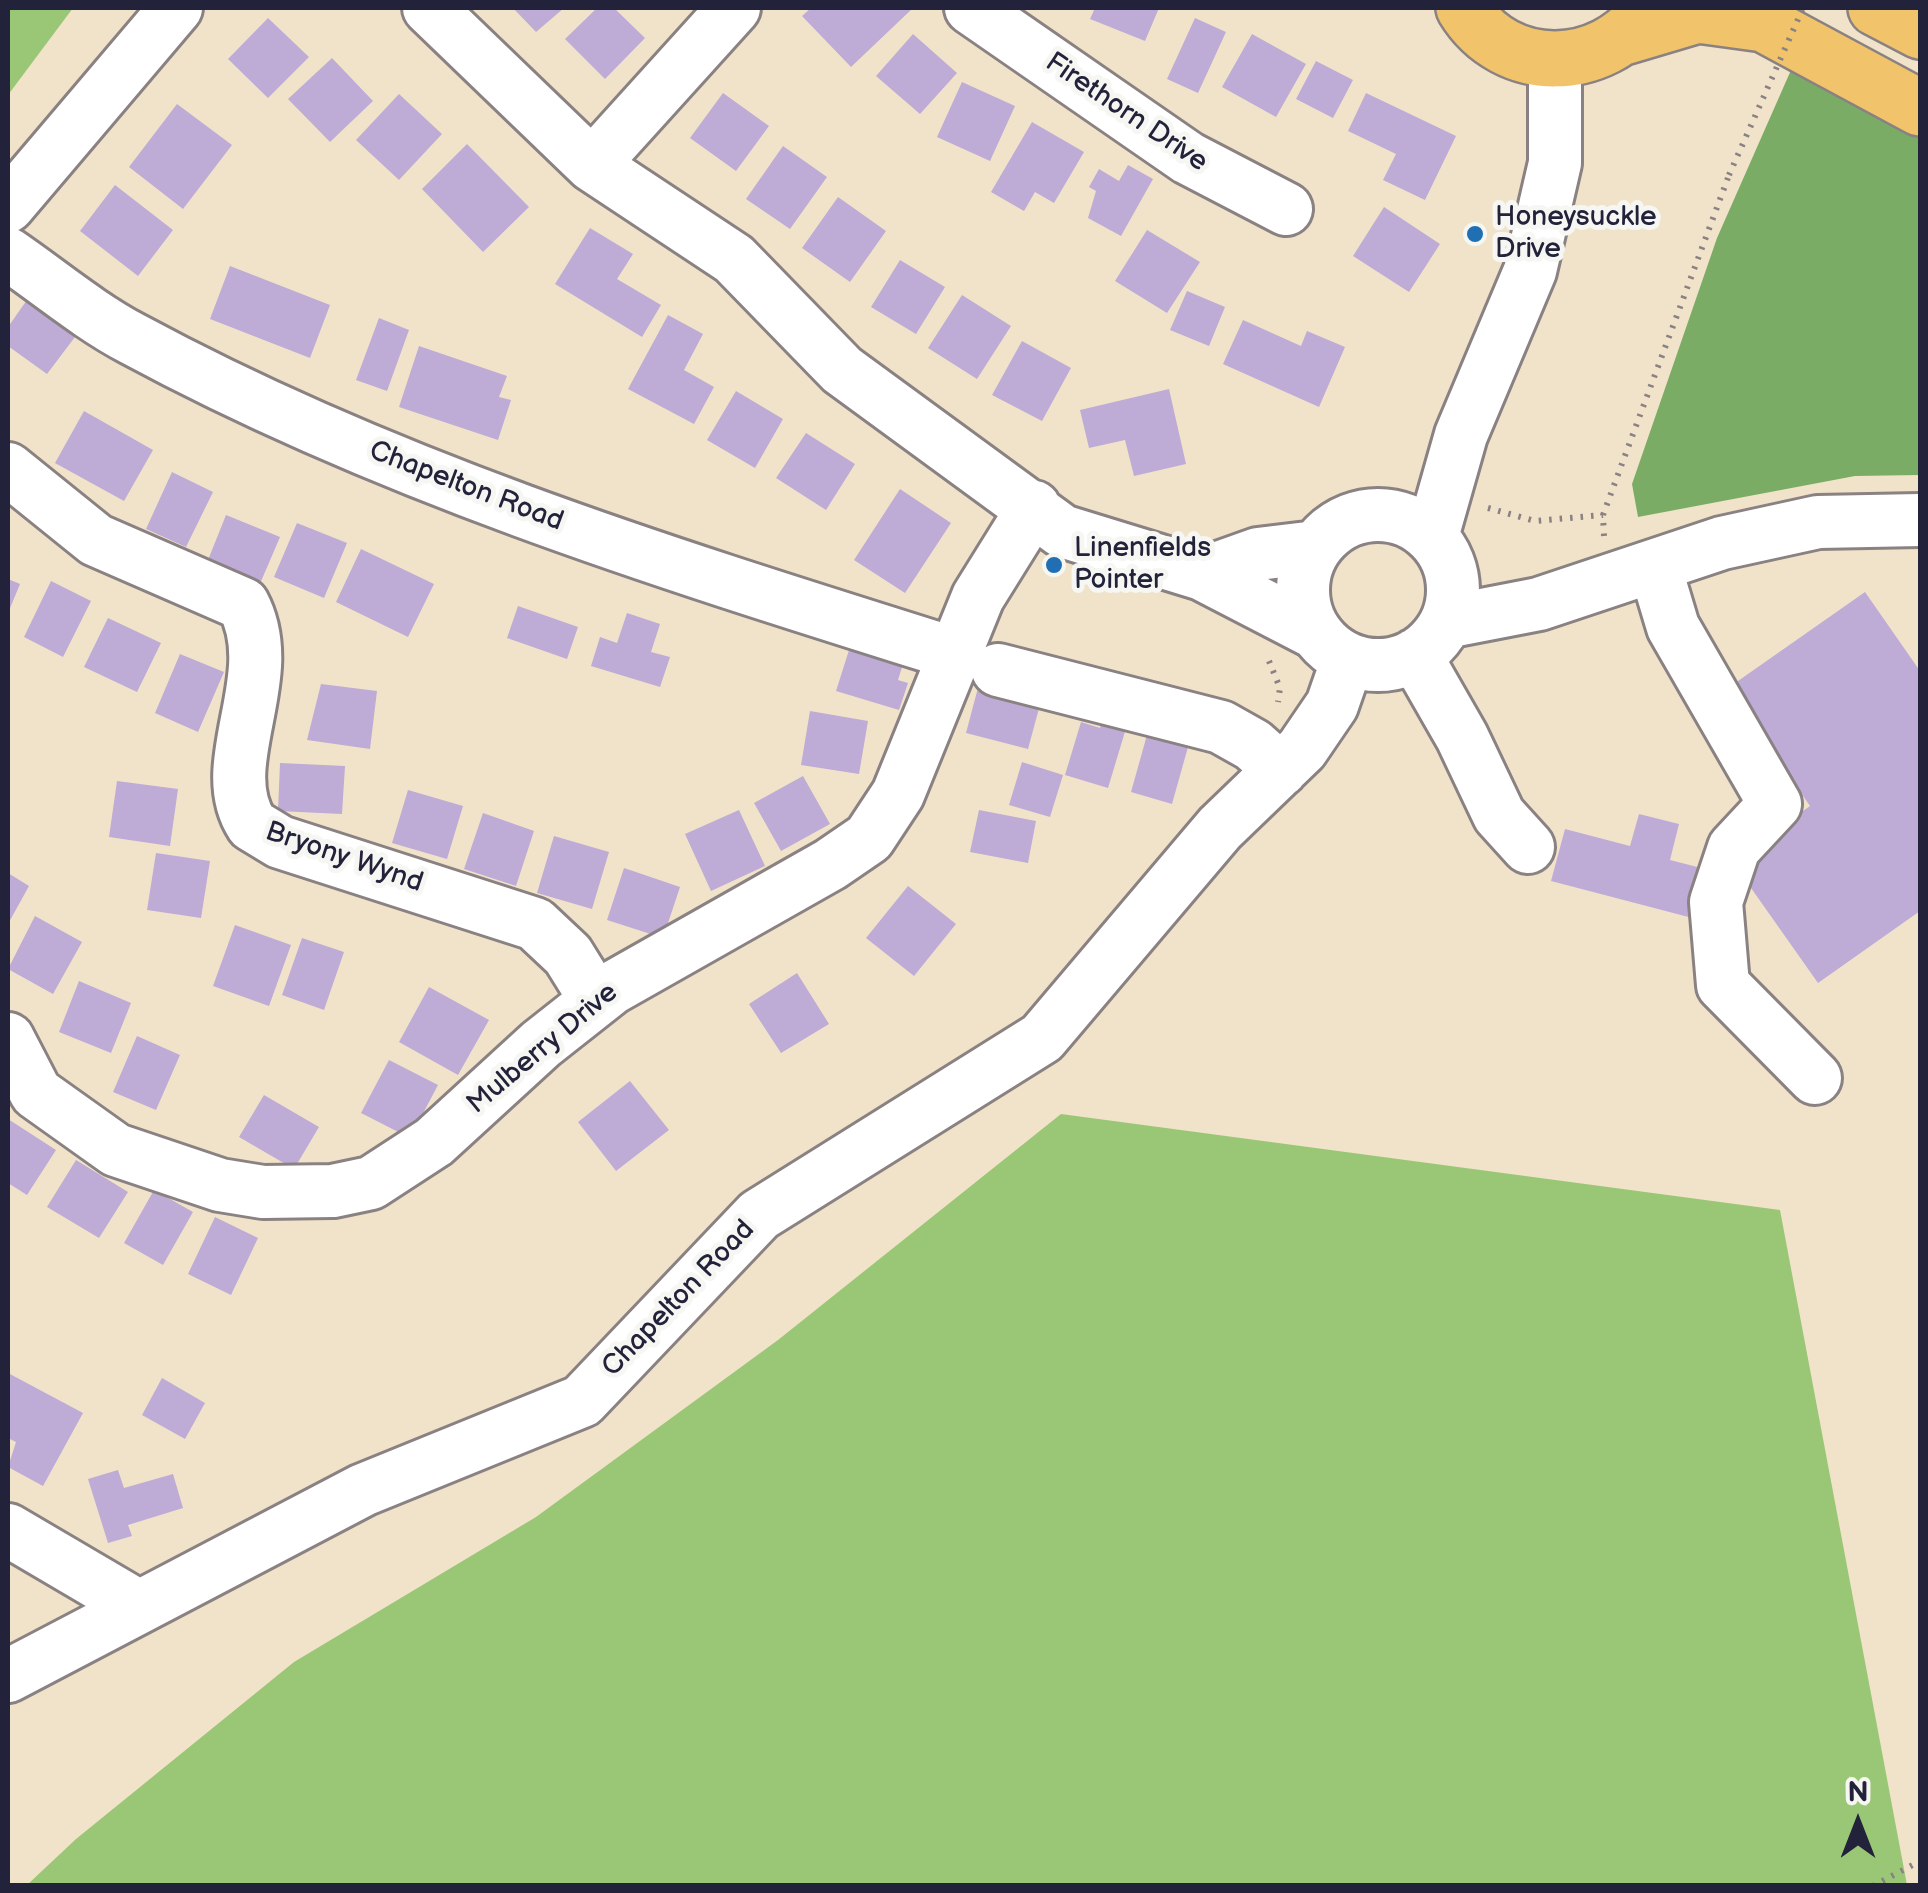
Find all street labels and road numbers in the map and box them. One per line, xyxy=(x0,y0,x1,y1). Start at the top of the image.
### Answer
street label: Firethorn Drive xyxy=(1038,46,1214,180)
street label: Chapelton Road xyxy=(364,435,568,539)
street label: Bryony Wynd xyxy=(261,815,427,901)
street label: Mulberry Drive xyxy=(461,976,625,1122)
street label: Chapelton Road xyxy=(596,1214,762,1384)

